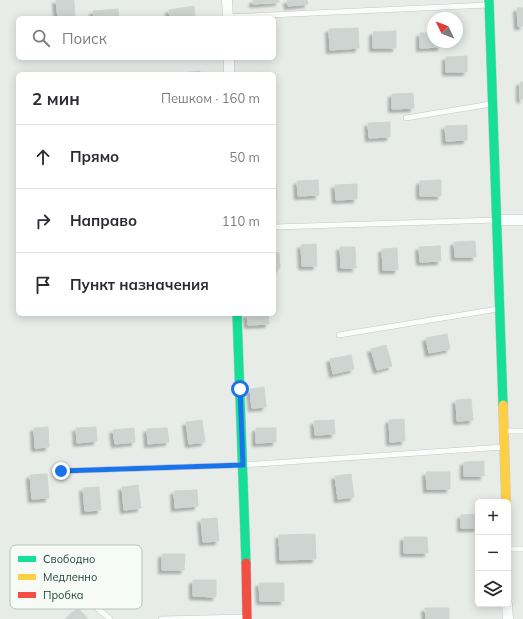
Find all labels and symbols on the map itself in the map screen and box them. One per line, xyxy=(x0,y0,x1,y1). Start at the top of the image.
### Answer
north arrow xyxy=(427,12,463,48)
route start xyxy=(231,380,249,398)
route end xyxy=(52,462,70,480)
legend xyxy=(10,545,142,609)
text: Свободно xyxy=(43,552,96,566)
text: Медленно xyxy=(43,570,97,584)
text: Пробка xyxy=(43,588,84,602)

